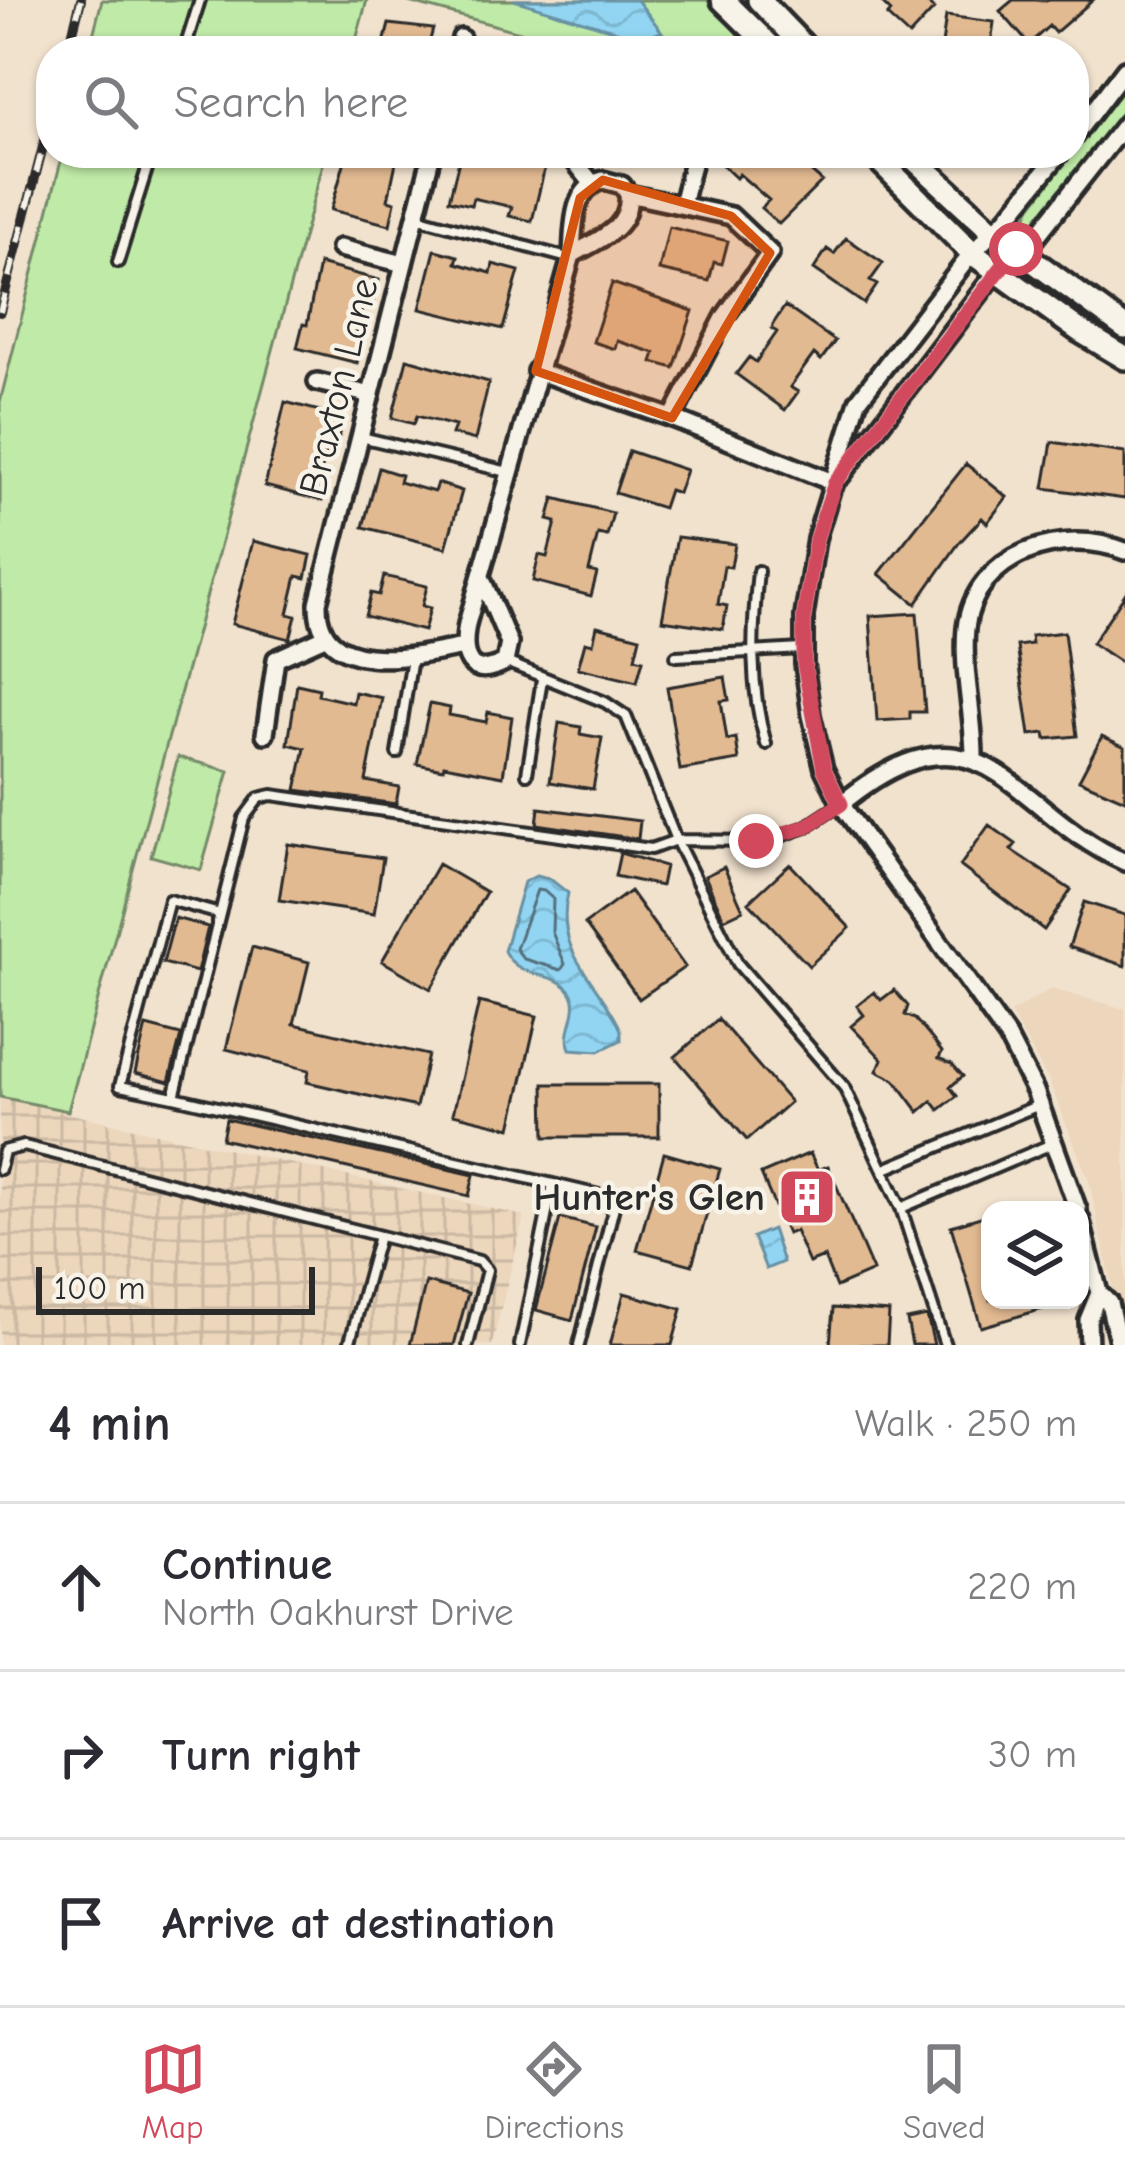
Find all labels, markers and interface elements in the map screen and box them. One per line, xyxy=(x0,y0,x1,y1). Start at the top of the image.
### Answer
search box xyxy=(36,36,1089,168)
icon: search xyxy=(78,69,144,135)
text: Search here xyxy=(174,76,408,128)
route start xyxy=(989,222,1043,276)
street label: Braxton Lane xyxy=(290,273,388,501)
route end xyxy=(729,814,783,868)
building icon: Hunter's Glen xyxy=(776,1166,838,1228)
place label: Hunter's Glen xyxy=(533,1175,765,1220)
map controls xyxy=(981,1201,1089,1309)
button: layers xyxy=(981,1201,1089,1309)
scale bar xyxy=(36,1261,315,1314)
text: 100 m xyxy=(54,1269,146,1307)
text: 4 min xyxy=(48,1394,171,1453)
text: Walk · 250 m xyxy=(855,1401,1077,1446)
text: Continue xyxy=(162,1538,332,1590)
icon: ahead xyxy=(48,1554,114,1620)
text: 220 m xyxy=(967,1564,1077,1609)
text: North Oakhurst Drive xyxy=(162,1590,514,1635)
icon: right xyxy=(48,1722,114,1788)
text: Turn right xyxy=(162,1729,360,1781)
text: 30 m xyxy=(988,1732,1077,1777)
icon: arrive xyxy=(48,1890,114,1956)
text: Arrive at destination xyxy=(162,1897,555,1949)
tab: Map xyxy=(140,2036,206,2146)
tab: Directions xyxy=(485,2036,624,2146)
tab: Saved xyxy=(903,2036,985,2146)

